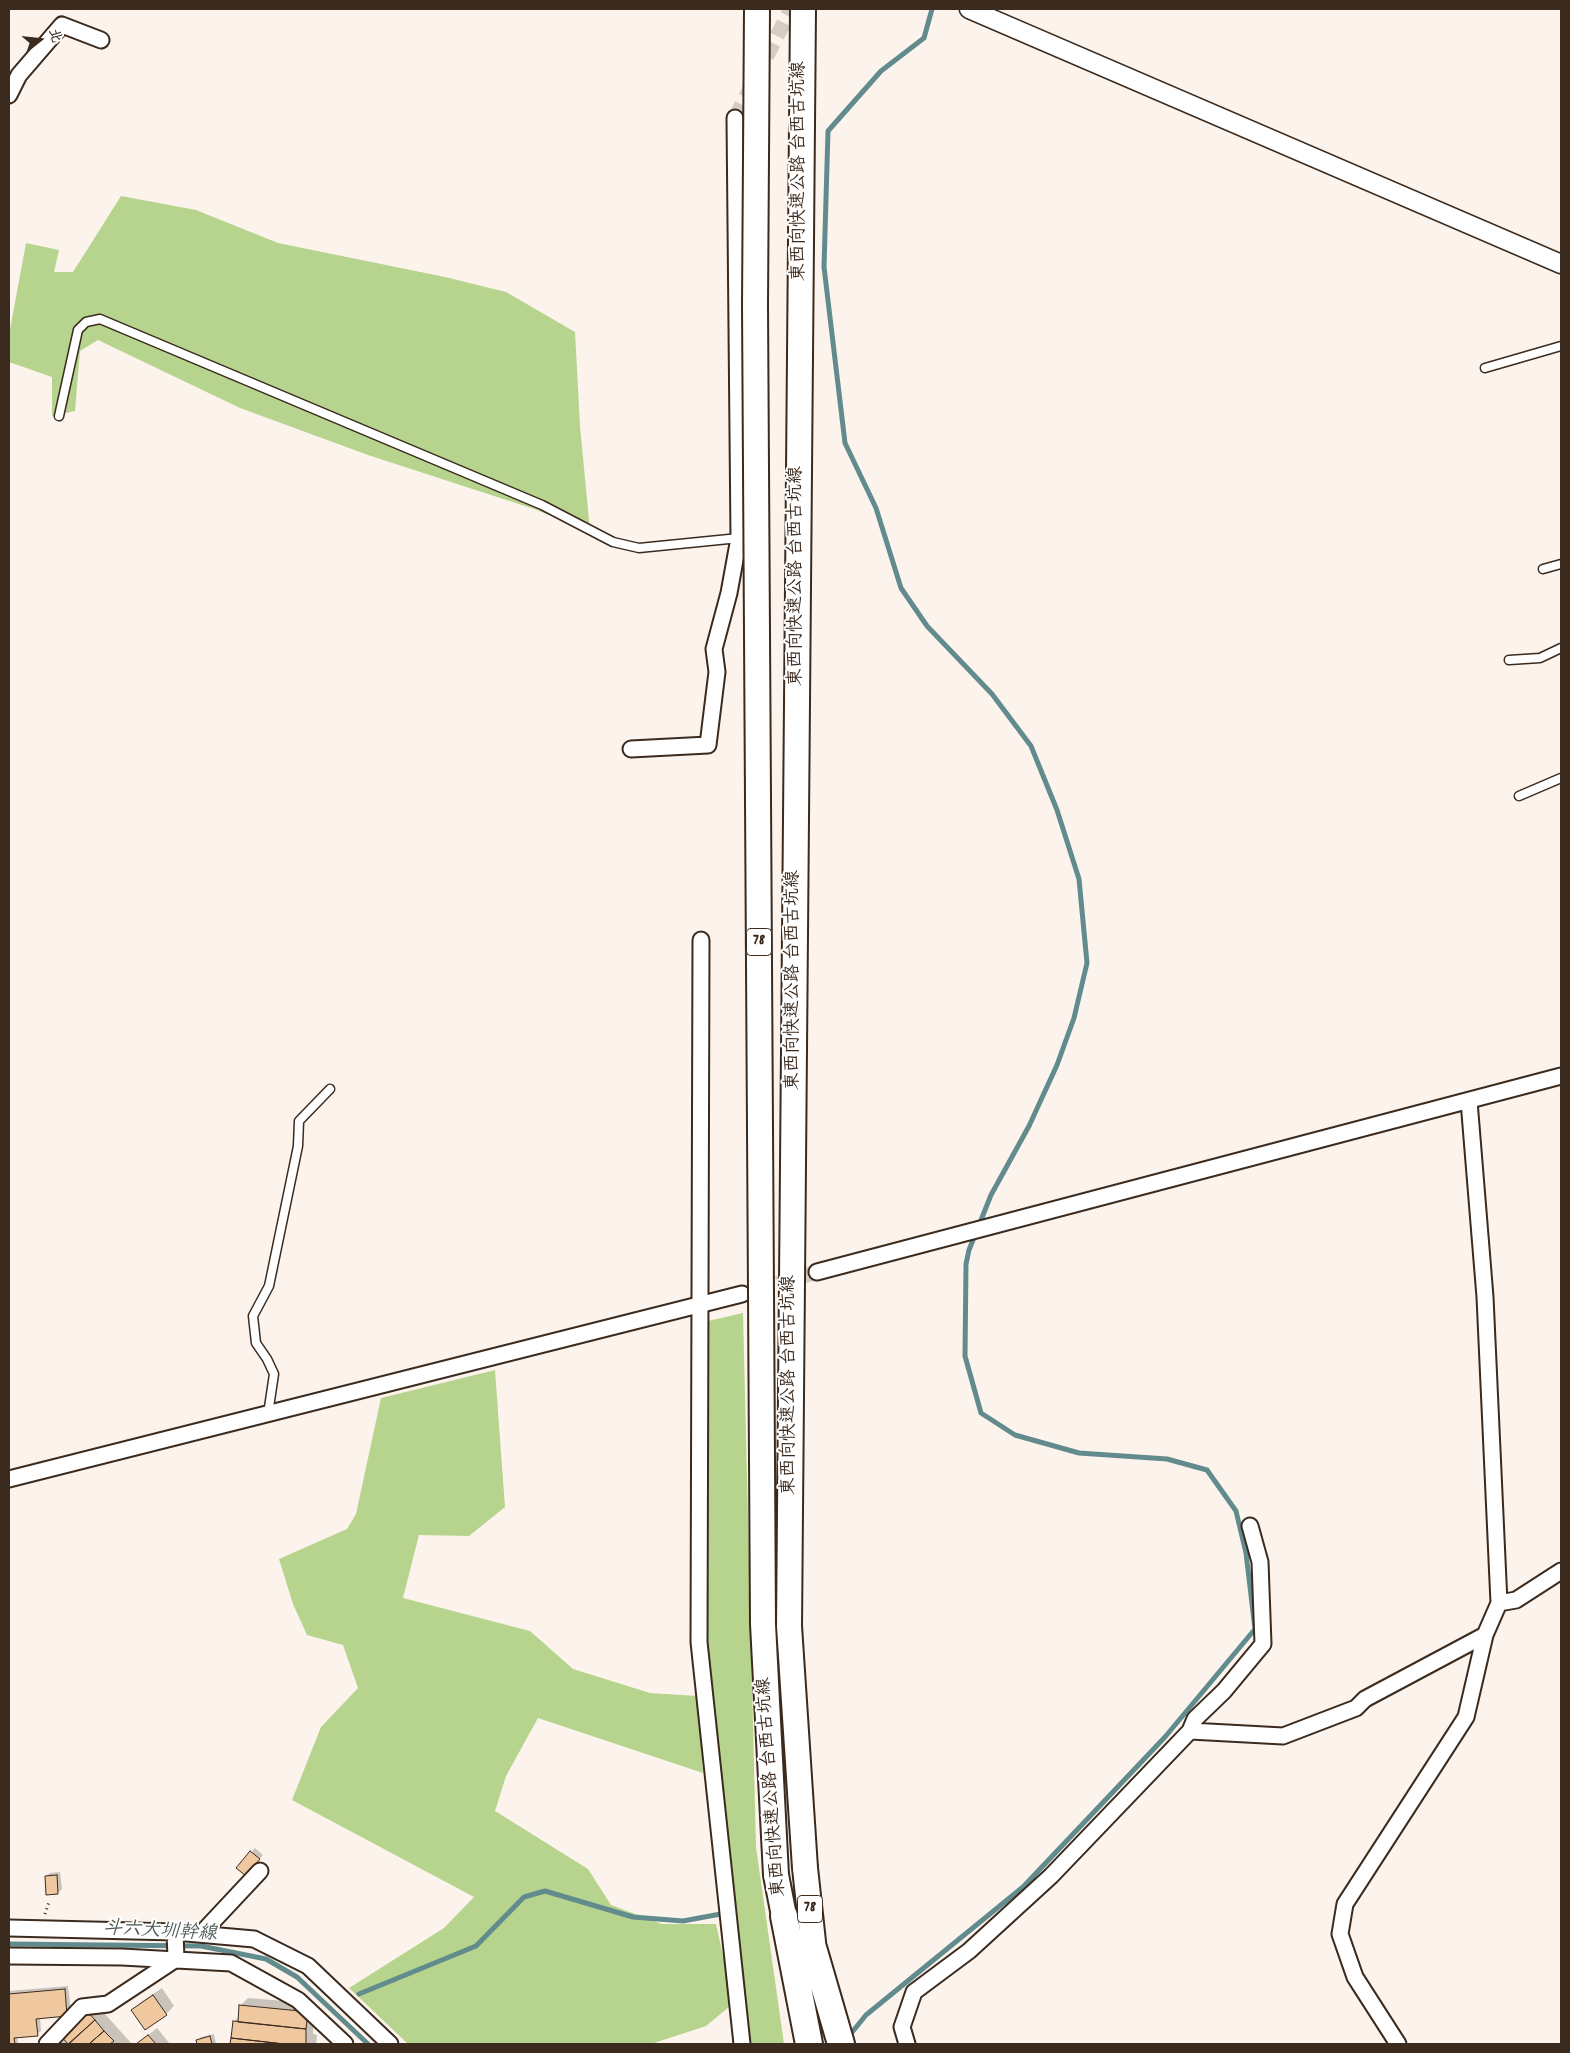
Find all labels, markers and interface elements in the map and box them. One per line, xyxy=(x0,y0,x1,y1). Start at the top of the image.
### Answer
north arrow xyxy=(15,15,65,65)
text: 北 xyxy=(43,26,66,45)
street label: 東西向快速公路 台西古坑線 xyxy=(790,61,812,281)
street label: 東西向快速公路 台西古坑線 xyxy=(787,466,809,686)
street label: 東西向快速公路 台西古坑線 xyxy=(784,870,806,1090)
road number: 78 xyxy=(746,929,772,956)
street label: 東西向快速公路 台西古坑線 xyxy=(780,1275,802,1495)
street label: 東西向快速公路 台西古坑線 xyxy=(755,1676,791,1898)
road number: 78 xyxy=(798,1896,822,1922)
water label: 斗六大圳幹線 xyxy=(102,1919,218,1947)

